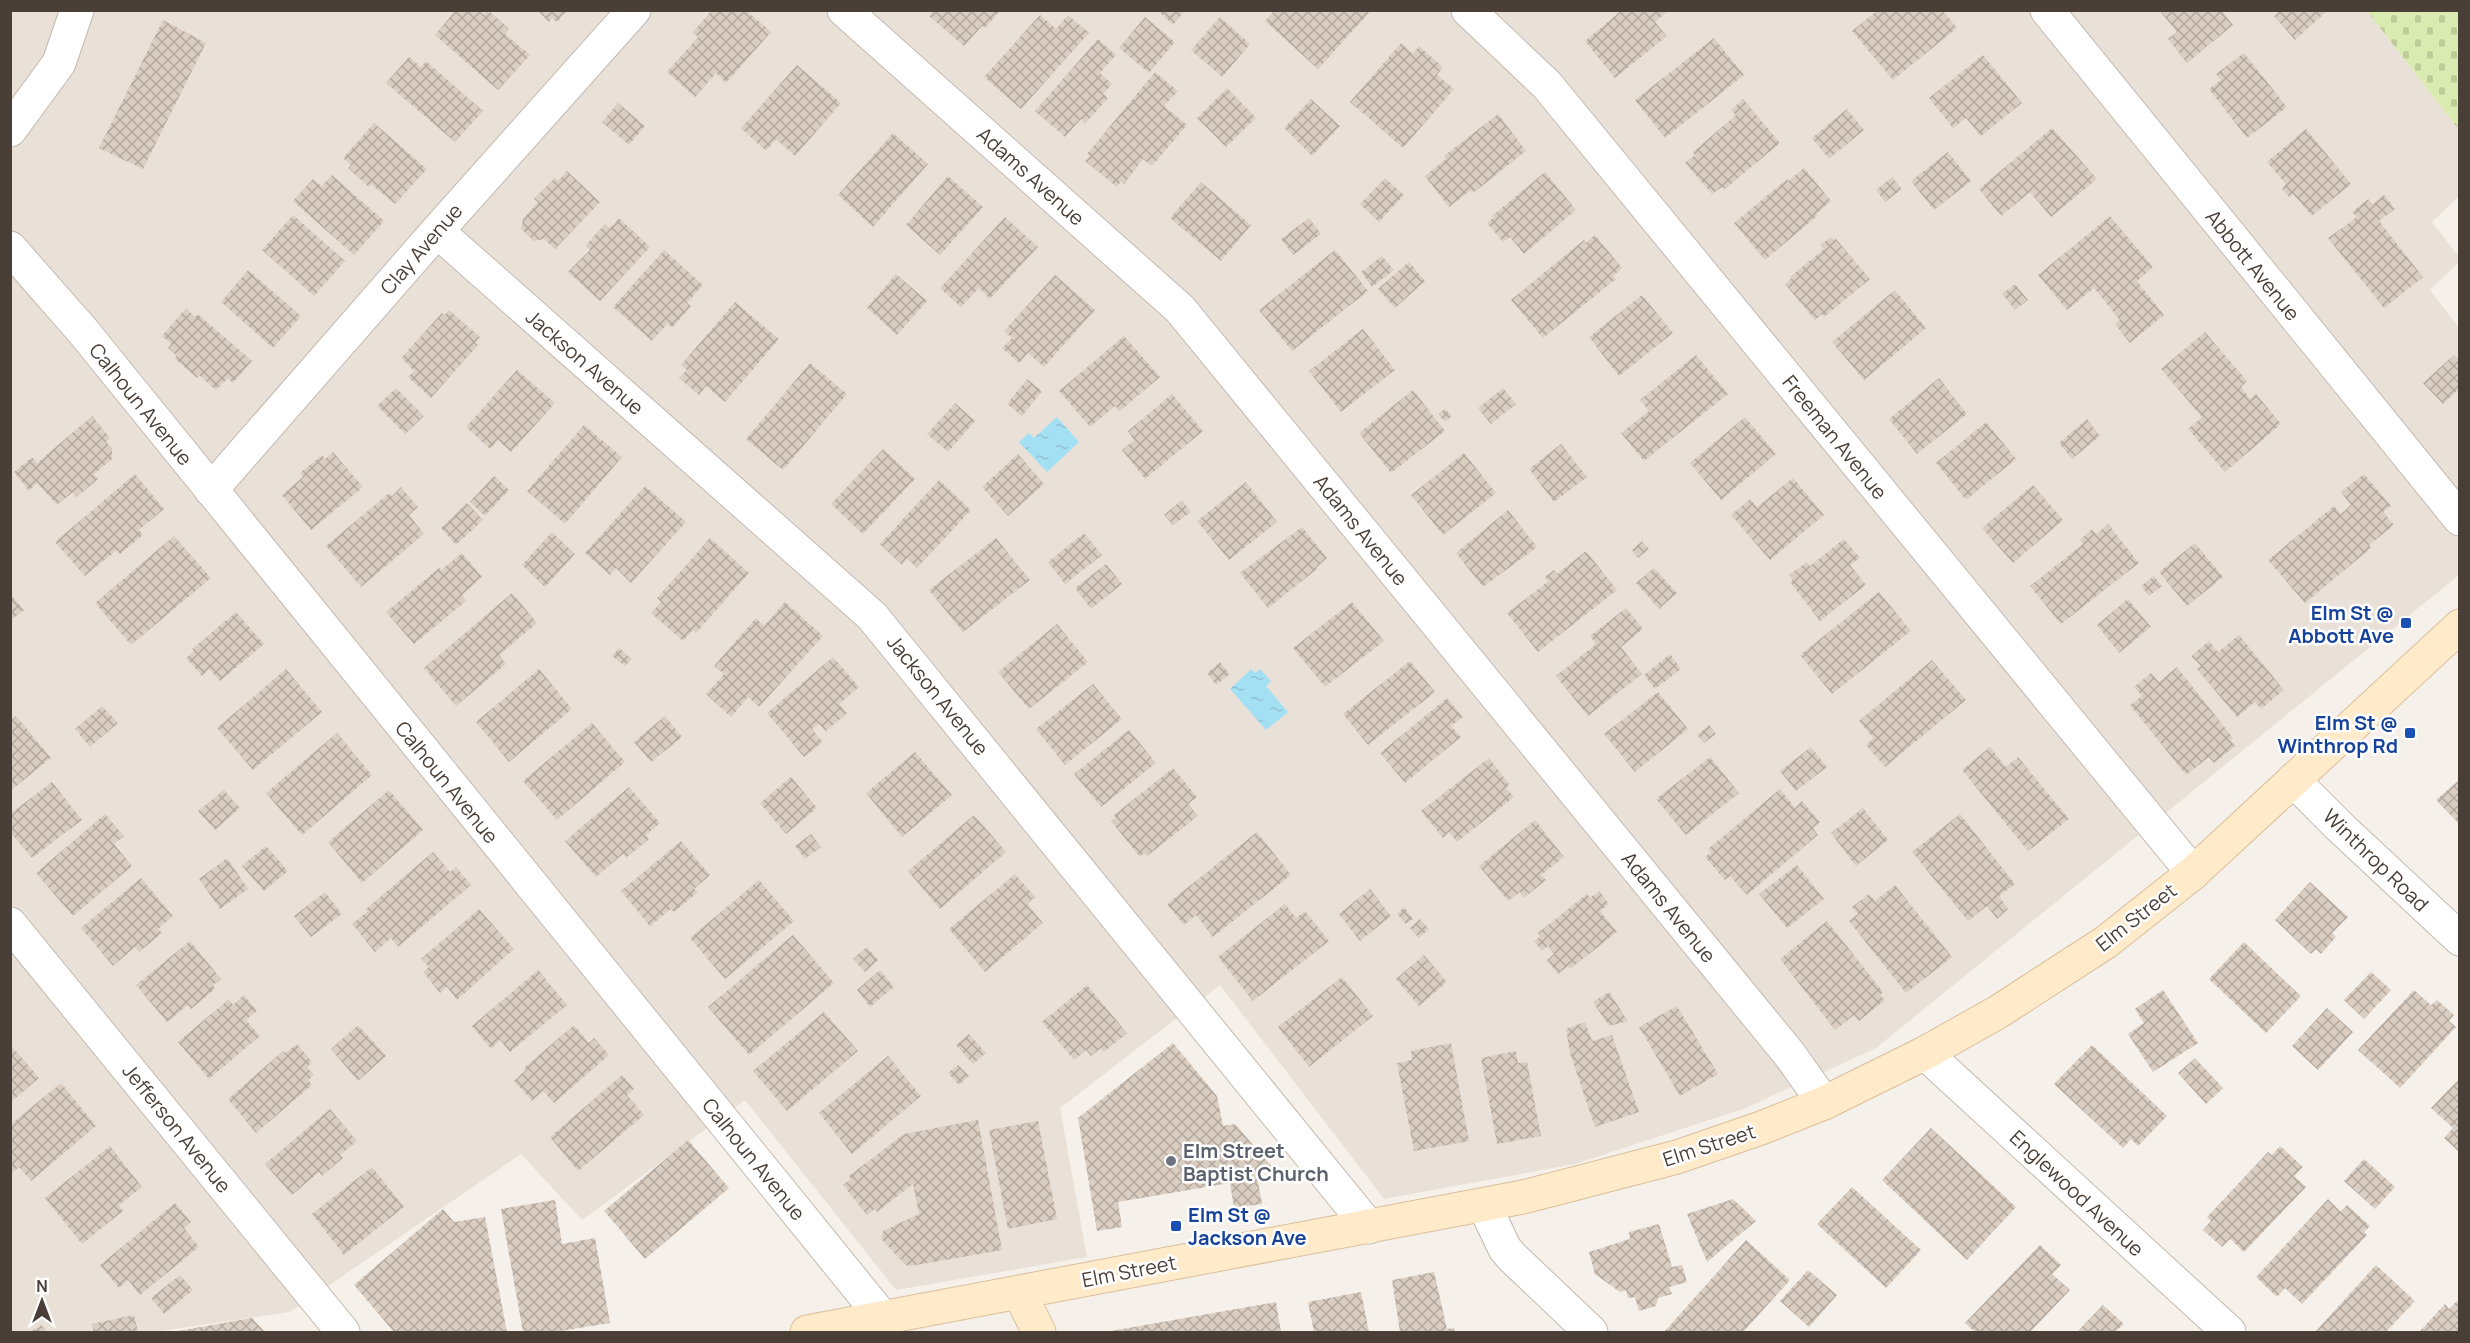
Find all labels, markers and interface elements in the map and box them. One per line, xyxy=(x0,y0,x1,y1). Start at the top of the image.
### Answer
street label: Adams Avenue xyxy=(972,121,1090,231)
street label: Clay Avenue xyxy=(374,198,468,300)
street label: Abbott Avenue xyxy=(2200,204,2306,326)
street label: Jackson Avenue xyxy=(520,303,650,421)
street label: Calhoun Avenue xyxy=(83,337,199,471)
street label: Freeman Avenue xyxy=(1776,369,1894,505)
street label: Adams Avenue xyxy=(1308,469,1414,591)
place label: Elm St @ Abbott Ave xyxy=(2288,599,2394,649)
marker: Elm St @ Abbott Ave xyxy=(2399,616,2413,630)
street label: Jackson Avenue xyxy=(881,629,995,761)
place label: Elm St @ Winthrop Rd xyxy=(2278,709,2398,759)
street label: Calhoun Avenue xyxy=(389,715,505,849)
marker: Elm St @ Winthrop Rd xyxy=(2403,726,2417,740)
street label: Winthrop Road xyxy=(2317,803,2435,917)
street label: Adams Avenue xyxy=(1616,846,1722,968)
street label: Elm Street xyxy=(2090,877,2182,957)
street label: Jefferson Avenue xyxy=(116,1058,238,1198)
street label: Calhoun Avenue xyxy=(696,1092,812,1226)
street label: Elm Street xyxy=(1659,1117,1759,1173)
street label: Englewood Avenue xyxy=(2004,1124,2150,1262)
place label: Elm Street Baptist Church xyxy=(1183,1137,1329,1187)
marker: Elm Street Baptist Church xyxy=(1164,1154,1178,1168)
place label: Elm St @ Jackson Ave xyxy=(1188,1201,1307,1251)
marker: Elm St @ Jackson Ave xyxy=(1169,1219,1183,1233)
street label: Elm Street xyxy=(1079,1249,1179,1293)
north arrow xyxy=(12,1271,72,1331)
text: N xyxy=(36,1275,48,1297)

